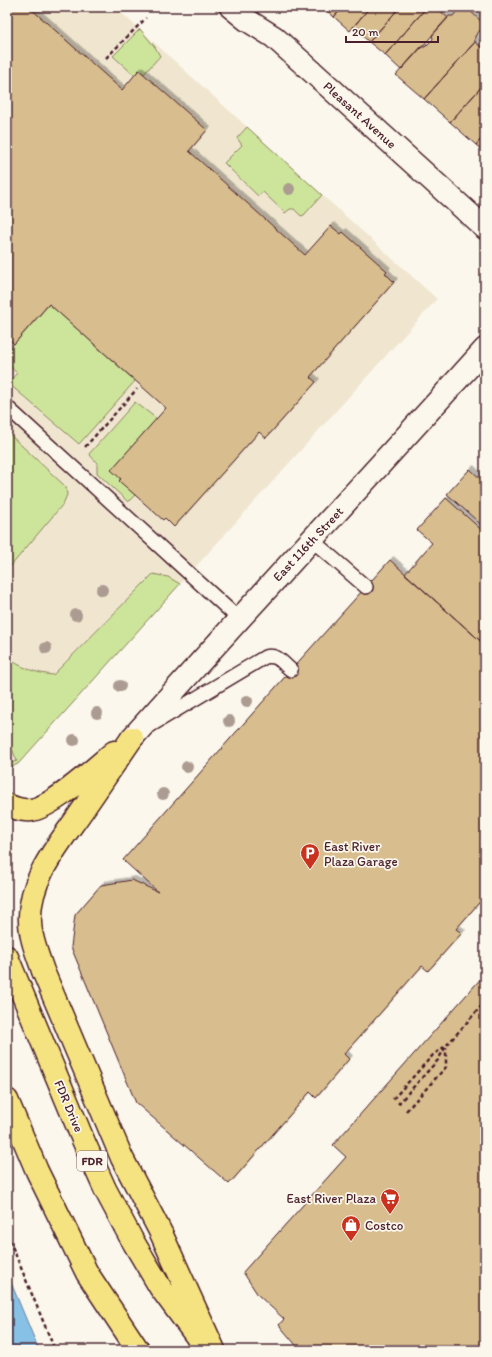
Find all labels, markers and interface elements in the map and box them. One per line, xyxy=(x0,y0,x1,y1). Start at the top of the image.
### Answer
scale bar xyxy=(346,18,438,44)
text: 20 m xyxy=(352,25,379,39)
street label: Pleasant Avenue xyxy=(321,78,399,152)
street label: East 116th Street xyxy=(270,504,346,584)
place label: East River Plaza Garage xyxy=(324,839,398,869)
parking icon: East River Plaza Garage xyxy=(299,842,321,870)
street label: FDR Drive xyxy=(51,1078,87,1134)
road number: FDR xyxy=(77,1151,107,1171)
supermarket icon: East River Plaza xyxy=(379,1187,401,1215)
place label: East River Plaza xyxy=(287,1191,377,1206)
shop icon: Costco xyxy=(340,1214,362,1242)
place label: Costco xyxy=(365,1218,404,1233)

